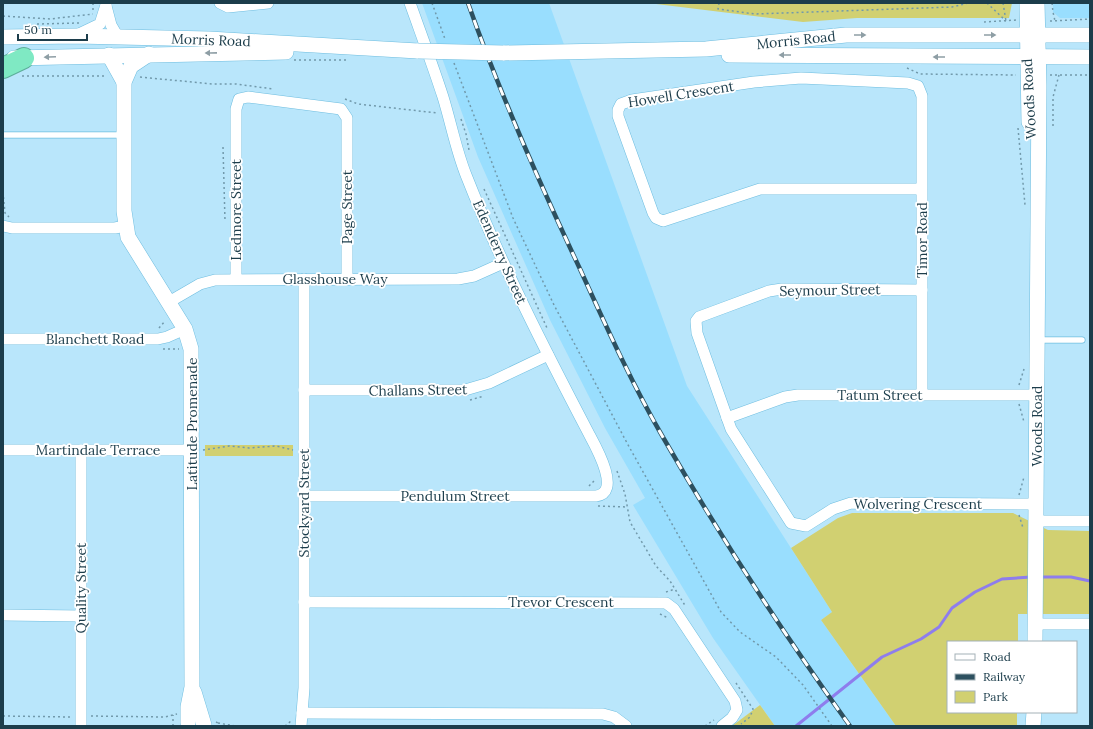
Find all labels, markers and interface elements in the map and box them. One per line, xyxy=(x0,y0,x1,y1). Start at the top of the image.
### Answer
scale bar xyxy=(18,16,87,42)
text: 50 m xyxy=(24,22,52,37)
street label: Morris Road xyxy=(755,27,837,53)
street label: Morris Road xyxy=(171,30,251,50)
one-way arrow xyxy=(854,32,867,38)
one-way arrow xyxy=(984,32,997,38)
one-way arrow xyxy=(204,50,217,56)
one-way arrow xyxy=(778,52,791,58)
one-way arrow xyxy=(43,54,56,60)
one-way arrow xyxy=(932,54,945,60)
street label: Woods Road xyxy=(1018,58,1040,140)
street label: Howell Crescent xyxy=(627,77,736,111)
street label: Ledmore Street xyxy=(227,159,245,261)
street label: Page Street xyxy=(338,169,356,244)
street label: Edenderry Street xyxy=(469,197,531,307)
street label: Timor Road xyxy=(913,202,931,278)
street label: Glasshouse Way xyxy=(282,270,388,288)
street label: Seymour Street xyxy=(779,280,881,300)
street label: Blanchett Road xyxy=(46,330,144,348)
street label: Latitude Promenade xyxy=(183,357,201,490)
street label: Challans Street xyxy=(369,380,468,400)
street label: Tatum Street xyxy=(837,386,923,404)
street label: Woods Road xyxy=(1028,386,1046,466)
street label: Martindale Terrace xyxy=(36,441,161,459)
street label: Stockyard Street xyxy=(295,448,313,557)
street label: Pendulum Street xyxy=(400,487,510,505)
street label: Wolvering Crescent xyxy=(854,495,983,513)
street label: Quality Street xyxy=(72,542,90,633)
street label: Trevor Crescent xyxy=(508,593,614,611)
legend xyxy=(947,641,1077,713)
text: Road xyxy=(983,649,1011,664)
text: Railway xyxy=(983,669,1026,684)
text: Park xyxy=(983,689,1009,704)

